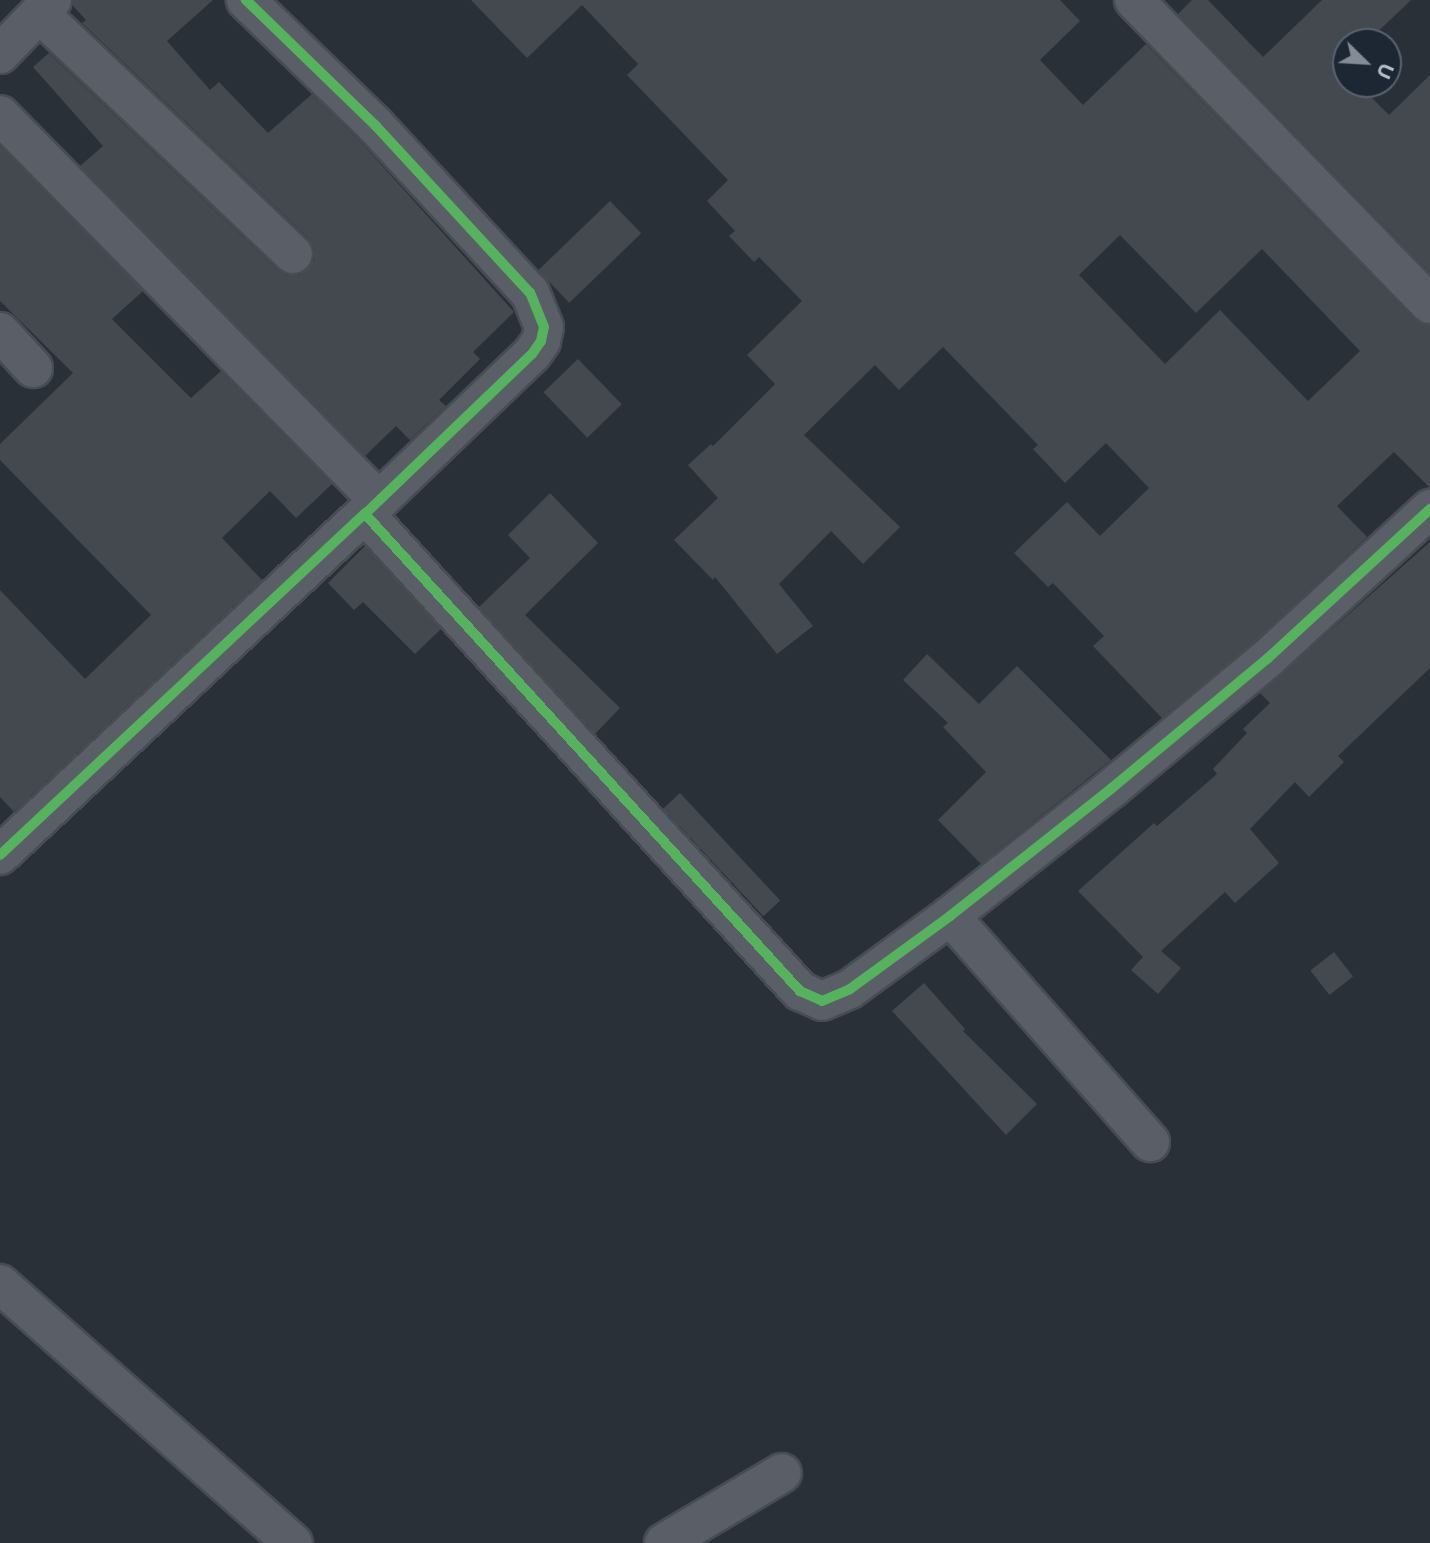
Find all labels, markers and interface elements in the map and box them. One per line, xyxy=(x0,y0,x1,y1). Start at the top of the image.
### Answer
north arrow xyxy=(1332,28,1402,98)
text: U xyxy=(1371,59,1398,82)

